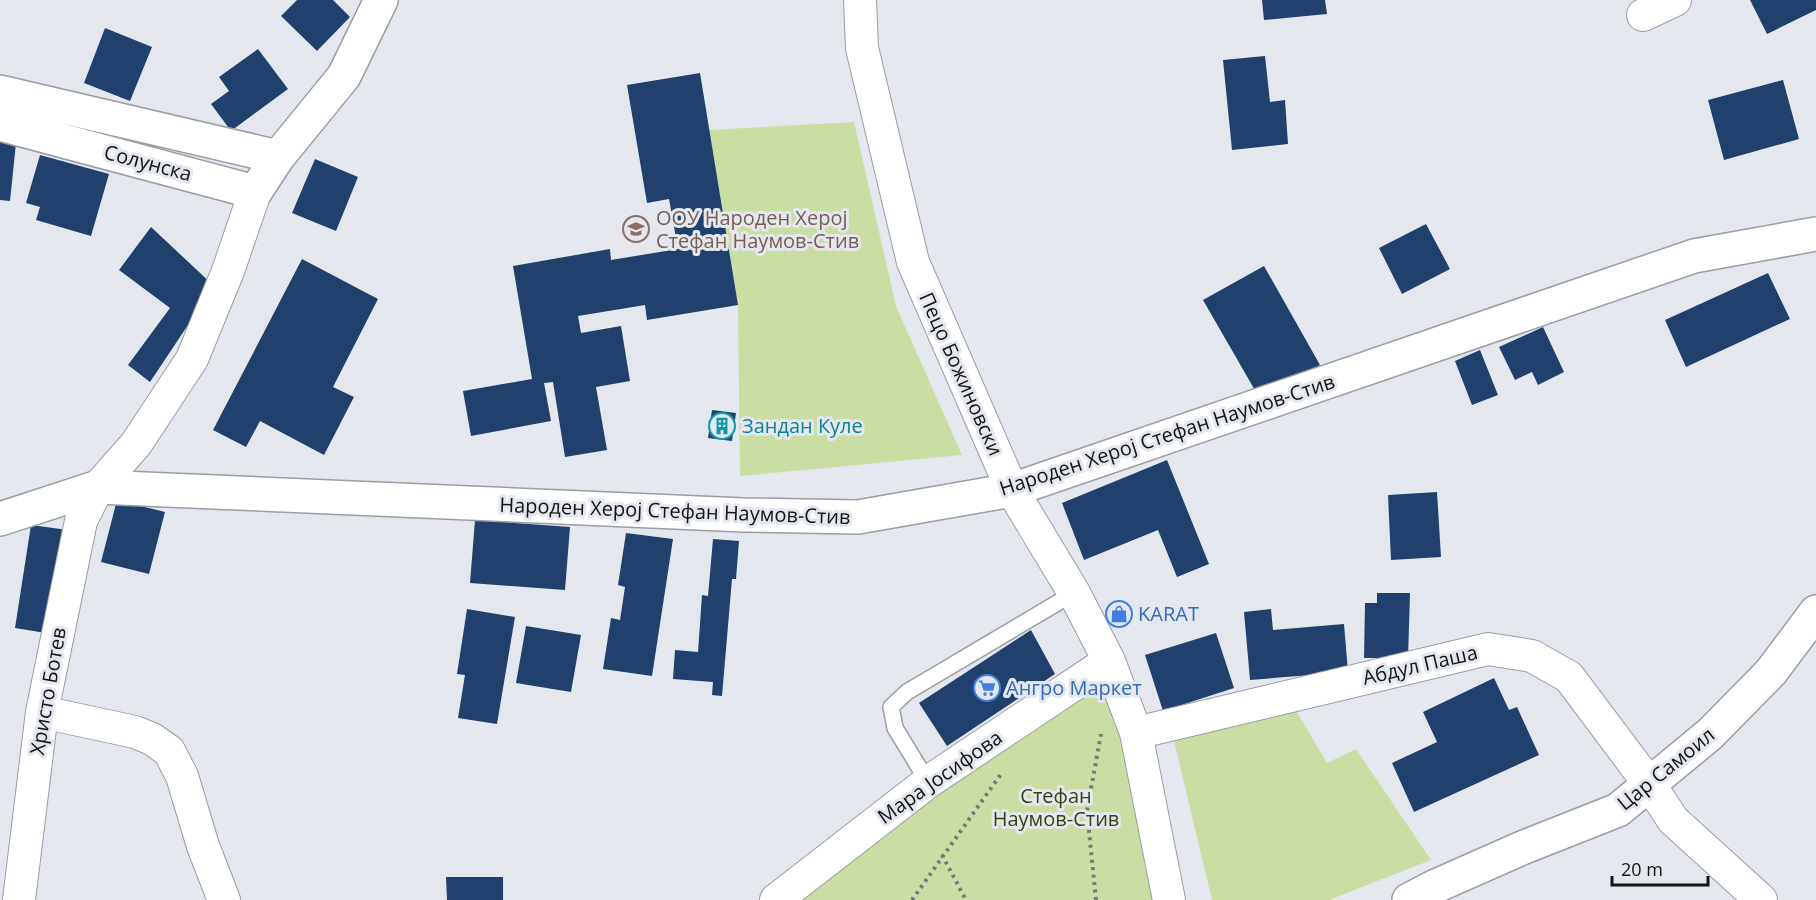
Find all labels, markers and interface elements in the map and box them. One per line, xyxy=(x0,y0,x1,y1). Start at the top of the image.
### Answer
street label: Солунска xyxy=(101,138,195,187)
place label: ООУ Народен Херој Стефан Наумов-Стив xyxy=(656,204,859,254)
school or university icon: ООУ Народен Херој Стефан Наумов-Стив xyxy=(621,214,651,244)
street label: Пецо Божиновски xyxy=(913,288,1010,460)
street label: Народен Херој Стефан Наумов-Стив xyxy=(996,367,1338,502)
building icon: Зандан Куле xyxy=(707,411,737,441)
place label: Зандан Куле xyxy=(742,412,863,439)
street label: Народен Херој Стефан Наумов-Стив xyxy=(499,491,851,530)
shop icon: KARAT xyxy=(1104,599,1134,629)
place label: KARAT xyxy=(1138,600,1199,627)
street label: Христо Ботев xyxy=(23,625,72,757)
street label: Абдул Паша xyxy=(1360,638,1480,691)
supermarket icon: Ангро Маркет xyxy=(972,673,1002,703)
place label: Ангро Маркет xyxy=(1006,674,1142,701)
street label: Цар Самоил xyxy=(1611,721,1720,816)
street label: Мара Јосифова xyxy=(872,724,1007,830)
park label: Стефан Наумов-Стив xyxy=(993,782,1119,832)
scale bar xyxy=(1612,849,1708,887)
text: 20 m xyxy=(1621,857,1663,881)

